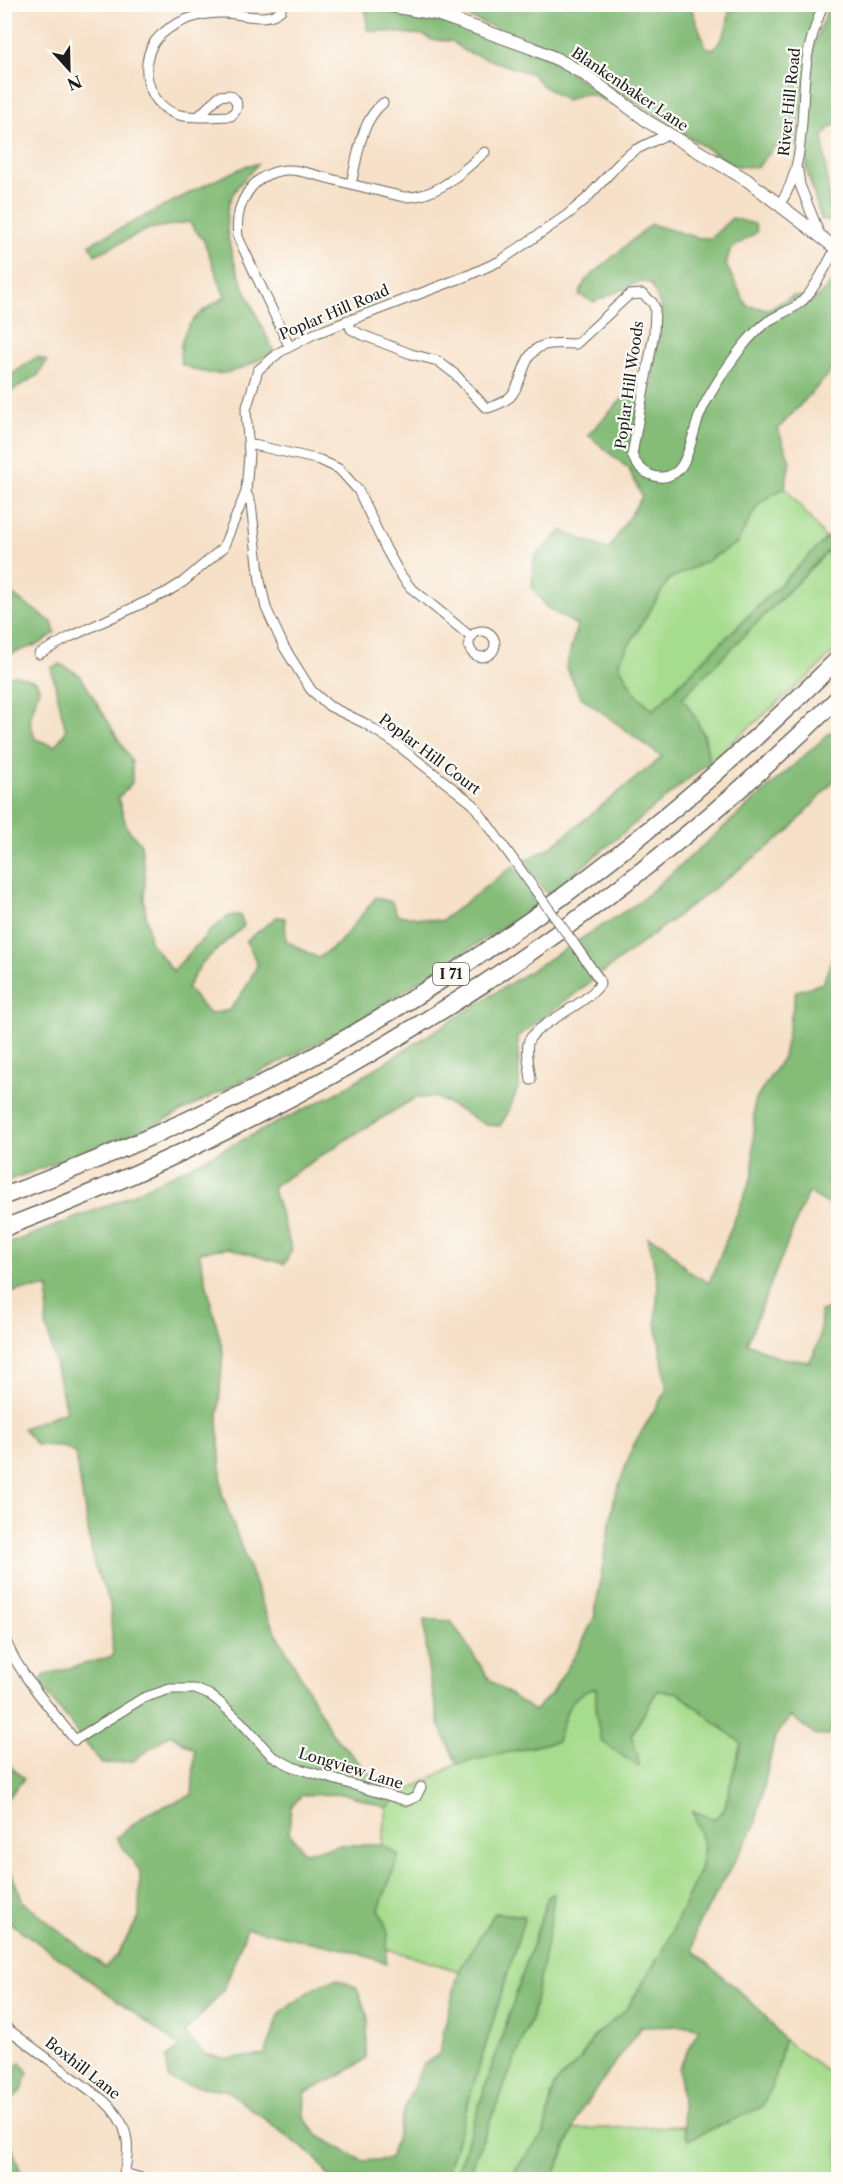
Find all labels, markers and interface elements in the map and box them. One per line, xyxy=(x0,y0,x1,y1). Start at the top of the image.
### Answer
north arrow xyxy=(39,39,99,99)
street label: Blankenbaker Lane xyxy=(568,43,692,135)
street label: River Hill Road xyxy=(774,47,804,157)
text: N xyxy=(64,71,85,95)
street label: Poplar Hill Road xyxy=(276,280,392,344)
street label: Poplar Hill Woods xyxy=(611,320,647,450)
street label: Poplar Hill Court xyxy=(375,710,485,799)
road number: I 71 xyxy=(433,963,469,985)
street label: Longview Lane xyxy=(296,1743,406,1793)
street label: Boxhill Lane xyxy=(42,2033,124,2103)

